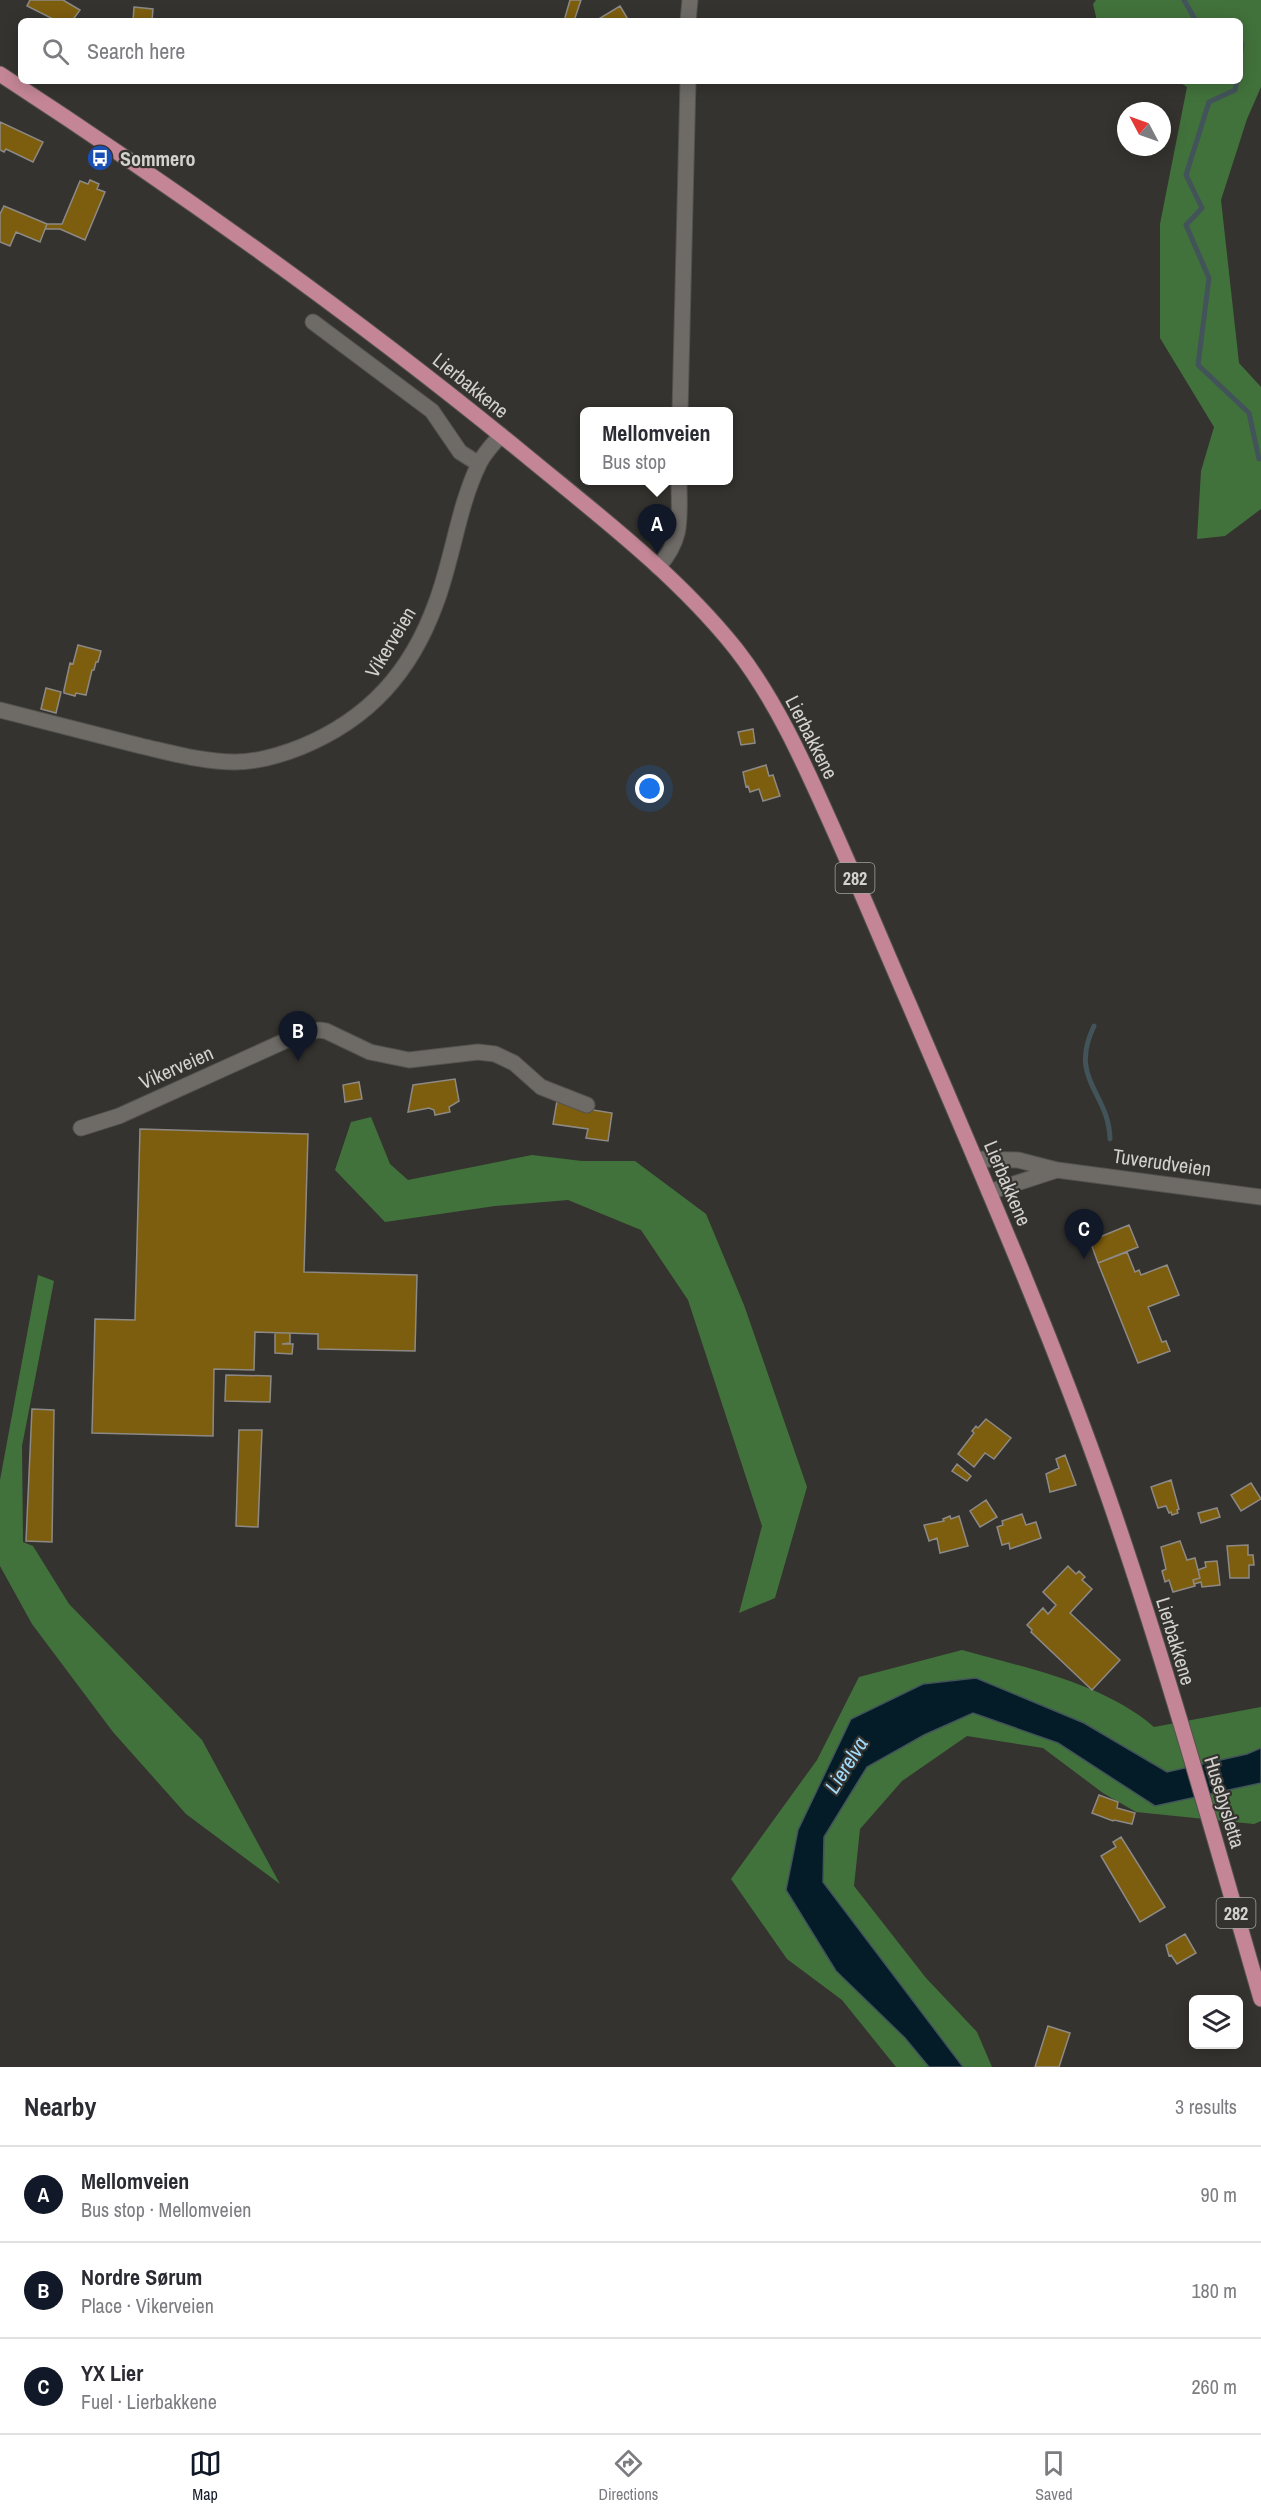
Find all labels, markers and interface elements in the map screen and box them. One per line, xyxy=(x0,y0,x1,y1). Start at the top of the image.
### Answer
search box xyxy=(18,18,1243,84)
icon: search xyxy=(39,35,72,68)
text: Search here xyxy=(87,36,185,66)
north arrow xyxy=(1117,102,1171,156)
bus stop icon: Sommero xyxy=(85,143,115,173)
place label: Sommero xyxy=(120,145,196,172)
street label: Lierbakkene xyxy=(427,346,515,424)
popup xyxy=(580,407,733,485)
text: Mellomveien xyxy=(602,418,711,448)
text: Bus stop xyxy=(602,448,666,475)
pin: A xyxy=(638,504,676,554)
street label: Vikerveien xyxy=(358,602,422,682)
street label: Lierbakkene xyxy=(779,691,845,783)
your location xyxy=(635,774,664,803)
road number: 282 xyxy=(836,863,874,893)
pin: B xyxy=(278,1012,318,1061)
street label: Vikerveien xyxy=(135,1039,217,1095)
street label: Lierbakkene xyxy=(978,1136,1038,1230)
street label: Tuverudveien xyxy=(1111,1142,1213,1182)
pin: C xyxy=(1064,1210,1104,1259)
street label: Lierbakkene xyxy=(1150,1594,1202,1688)
water label: Lierelva xyxy=(817,1731,875,1799)
street label: Husebysletta xyxy=(1198,1753,1252,1851)
road number: 282 xyxy=(1216,1898,1256,1928)
map controls xyxy=(1189,1995,1243,2049)
button: layers xyxy=(1189,1995,1243,2049)
text: Nearby xyxy=(24,2089,96,2124)
text: 3 results xyxy=(1175,2093,1237,2120)
text: Mellomveien xyxy=(81,2166,189,2196)
text: A xyxy=(38,2181,49,2208)
text: 90 m xyxy=(1201,2181,1237,2208)
text: Bus stop · Mellomveien xyxy=(81,2196,251,2223)
text: Nordre Sørum xyxy=(81,2262,202,2292)
text: B xyxy=(38,2277,49,2304)
text: 180 m xyxy=(1191,2277,1237,2304)
text: Place · Vikerveien xyxy=(81,2292,214,2319)
text: YX Lier xyxy=(81,2358,143,2388)
text: C xyxy=(38,2373,49,2400)
text: 260 m xyxy=(1191,2373,1237,2400)
text: Fuel · Lierbakkene xyxy=(81,2388,217,2415)
tab: Map xyxy=(189,2447,222,2505)
tab: Directions xyxy=(599,2447,658,2505)
tab: Saved xyxy=(1035,2447,1073,2505)

